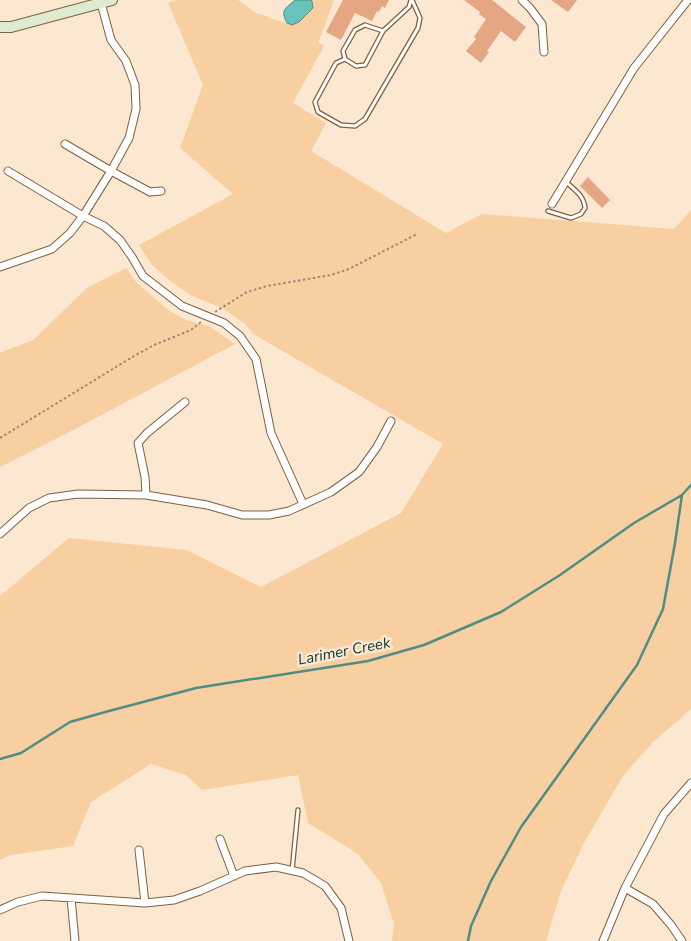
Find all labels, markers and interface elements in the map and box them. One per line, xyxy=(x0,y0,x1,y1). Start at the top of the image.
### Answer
water label: Larimer Creek xyxy=(296,632,392,670)

